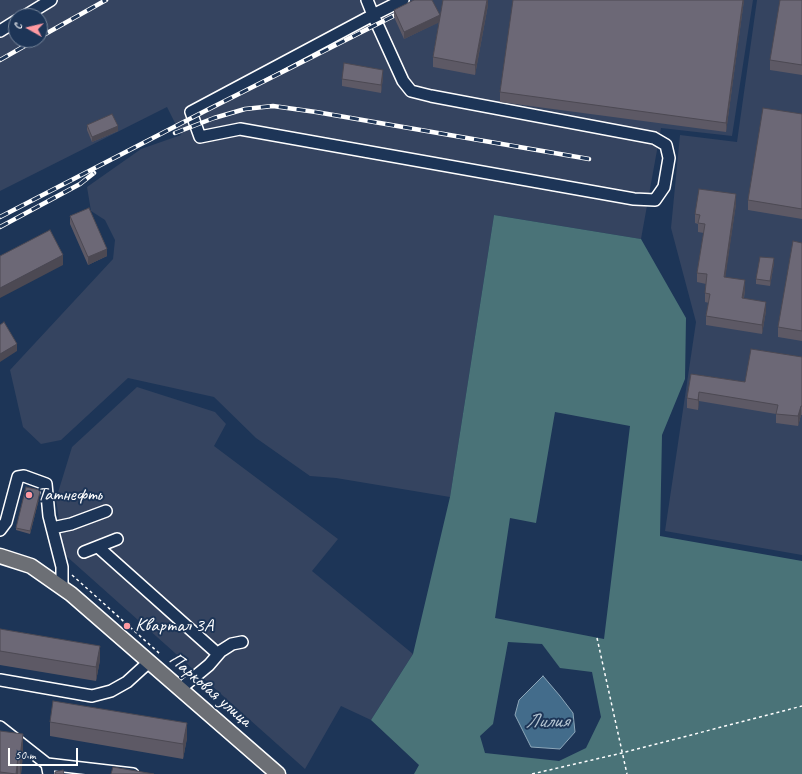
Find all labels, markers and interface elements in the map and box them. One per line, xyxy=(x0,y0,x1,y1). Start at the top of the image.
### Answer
north arrow xyxy=(8,8,48,48)
text: С xyxy=(10,23,24,30)
place label: Татнефть xyxy=(37,484,102,506)
marker: Татнефть xyxy=(24,490,34,500)
place label: Квартал 3А xyxy=(135,615,213,637)
marker: Квартал 3А xyxy=(122,621,132,631)
street label: Парковая улица xyxy=(164,648,256,732)
water label: Лилия xyxy=(526,710,568,734)
scale bar xyxy=(10,740,80,766)
text: 50 m xyxy=(15,747,35,763)

